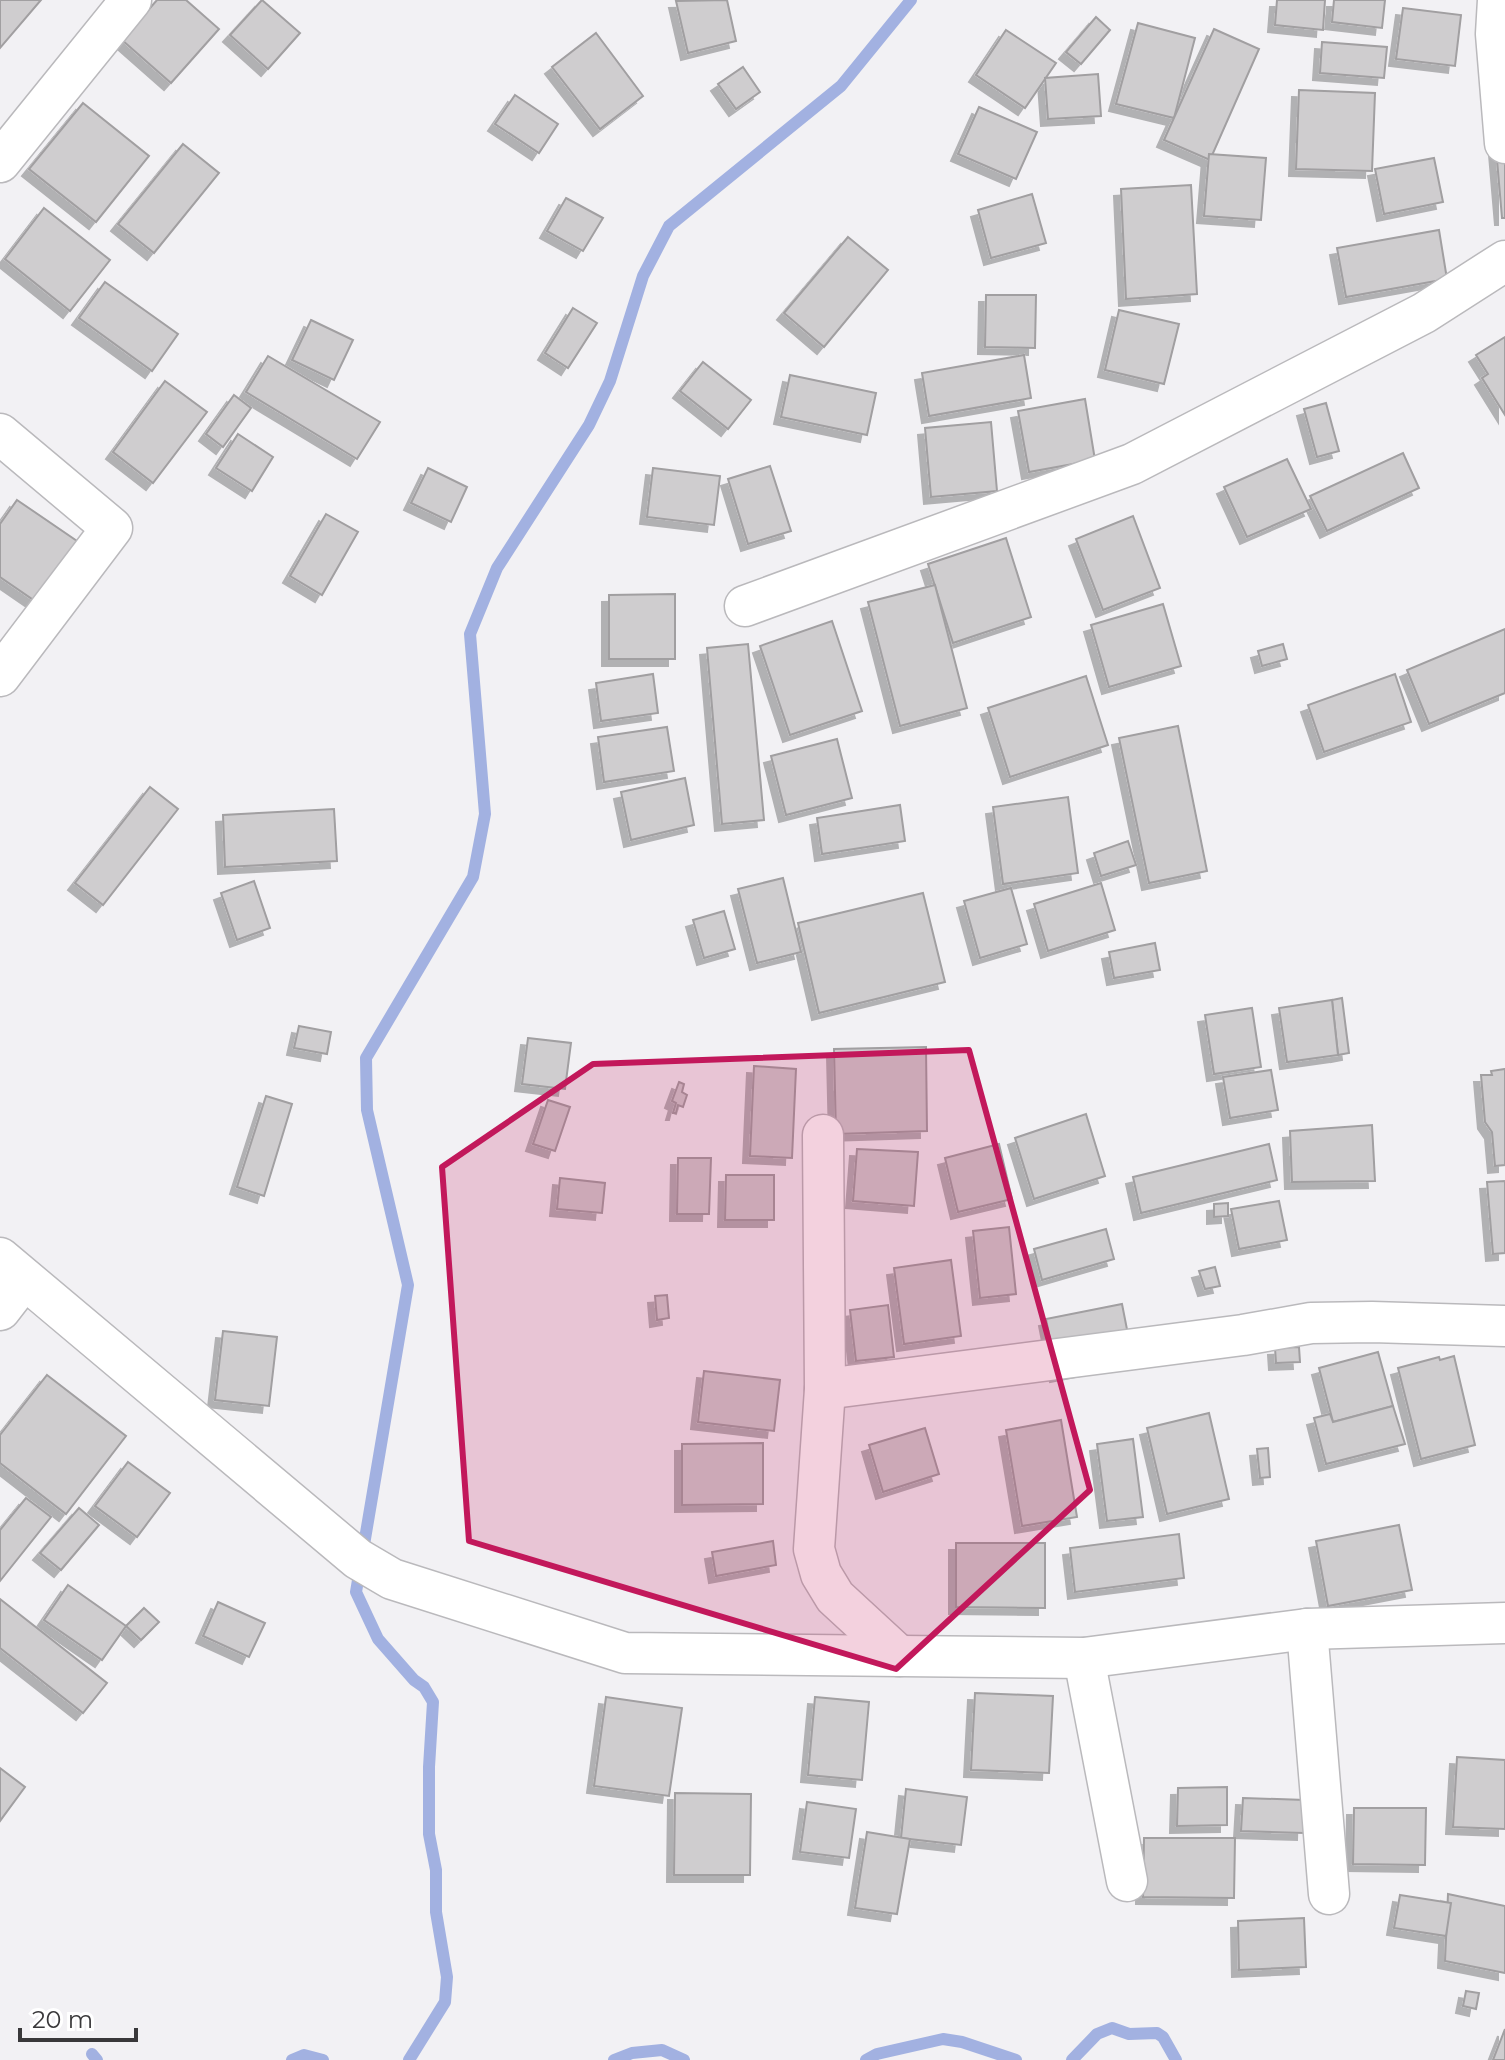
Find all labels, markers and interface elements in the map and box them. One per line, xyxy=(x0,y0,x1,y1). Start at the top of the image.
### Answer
scale bar xyxy=(20,1992,136,2042)
text: 20 m xyxy=(32,2005,93,2034)

